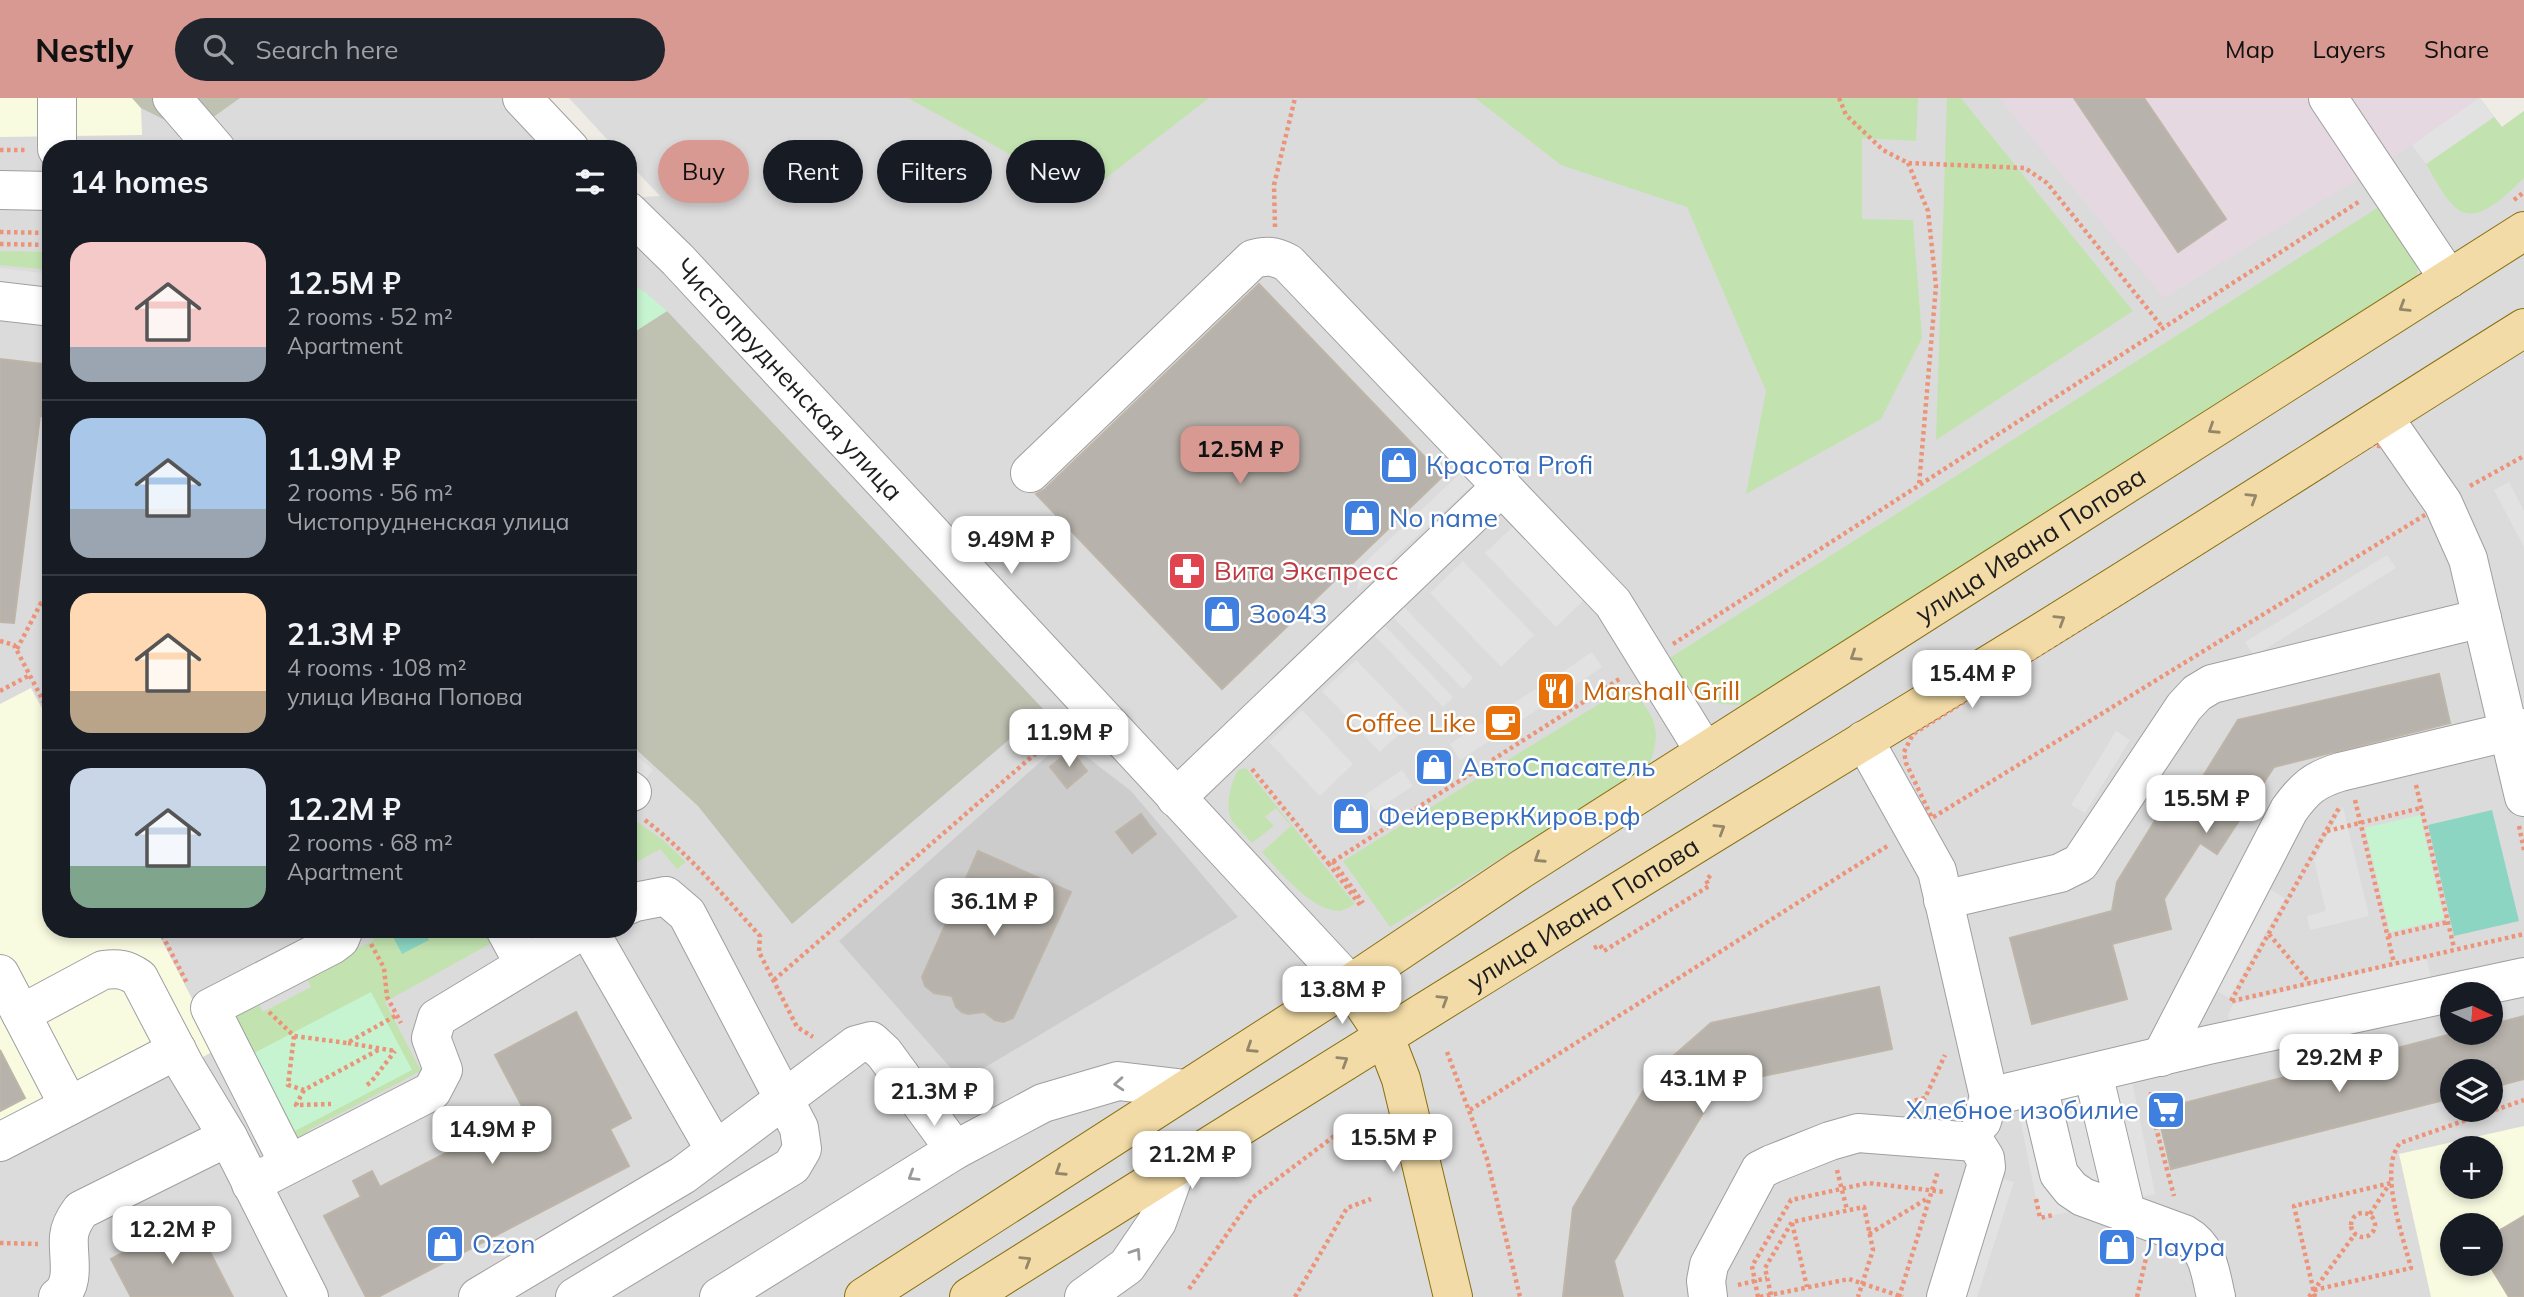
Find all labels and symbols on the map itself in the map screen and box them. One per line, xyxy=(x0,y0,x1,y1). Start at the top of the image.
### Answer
street label: Чистопрудненская улица xyxy=(668,251,910,508)
one-way arrow xyxy=(2399,299,2412,312)
one-way arrow xyxy=(2207,421,2220,434)
pin: 12.5M ₽ xyxy=(1175,426,1305,486)
shop icon: Красота Profi xyxy=(1378,444,1420,486)
place label: Красота Profi xyxy=(1426,448,1593,481)
street label: улица Ивана Попова xyxy=(1909,459,2152,630)
one-way arrow xyxy=(2244,494,2257,507)
shop icon: No name xyxy=(1341,497,1383,539)
place label: No name xyxy=(1389,501,1498,534)
pin: 9.49M ₽ xyxy=(946,517,1076,576)
pharmacy icon: Вита Экспресс xyxy=(1166,550,1208,592)
place label: Вита Экспресс xyxy=(1214,554,1399,587)
shop icon: Зоо43 xyxy=(1201,593,1243,635)
place label: Зоо43 xyxy=(1249,597,1327,630)
one-way arrow xyxy=(2052,615,2065,628)
one-way arrow xyxy=(1849,647,1862,660)
pin: 15.4M ₽ xyxy=(1907,650,2037,710)
restaurant icon: Marshall Grill xyxy=(1535,670,1577,712)
place label: Marshall Grill xyxy=(1583,674,1740,707)
cafe icon: Coffee Like xyxy=(1482,702,1524,744)
place label: Coffee Like xyxy=(1345,706,1476,739)
pin: 11.9M ₽ xyxy=(1004,710,1134,769)
shop icon: АвтоСпасатель xyxy=(1413,746,1455,788)
place label: АвтоСпасатель xyxy=(1461,750,1656,783)
pin: 15.5M ₽ xyxy=(2141,776,2271,835)
shop icon: ФейерверкКиров.рф xyxy=(1330,795,1372,837)
place label: ФейерверкКиров.рф xyxy=(1378,799,1641,832)
one-way arrow xyxy=(1712,824,1725,837)
street label: улица Ивана Попова xyxy=(1461,829,1705,997)
one-way arrow xyxy=(1534,849,1547,862)
pin: 36.1M ₽ xyxy=(929,878,1059,938)
pin: 13.8M ₽ xyxy=(1277,967,1407,1026)
north arrow xyxy=(2440,982,2502,1045)
one-way arrow xyxy=(1435,995,1448,1008)
pin: 29.2M ₽ xyxy=(2274,1034,2404,1094)
one-way arrow xyxy=(1246,1039,1259,1052)
pin: 43.1M ₽ xyxy=(1638,1056,1768,1115)
one-way arrow xyxy=(1335,1057,1348,1069)
pin: 21.3M ₽ xyxy=(869,1068,999,1128)
one-way arrow xyxy=(1113,1076,1124,1091)
supermarket icon: Хлебное изобилие xyxy=(2145,1089,2187,1131)
place label: Хлебное изобилие xyxy=(1906,1093,2139,1126)
pin: 14.9M ₽ xyxy=(427,1107,557,1166)
pin: 15.5M ₽ xyxy=(1328,1114,1458,1174)
pin: 21.2M ₽ xyxy=(1127,1132,1257,1191)
one-way arrow xyxy=(1055,1162,1068,1175)
one-way arrow xyxy=(908,1167,921,1180)
pin: 12.2M ₽ xyxy=(107,1206,237,1266)
shop icon: Ozon xyxy=(424,1223,466,1265)
shop icon: Лаура xyxy=(2096,1226,2138,1268)
place label: Ozon xyxy=(472,1227,535,1260)
place label: Лаура xyxy=(2144,1230,2225,1263)
one-way arrow xyxy=(1127,1248,1140,1261)
one-way arrow xyxy=(1019,1256,1032,1269)

